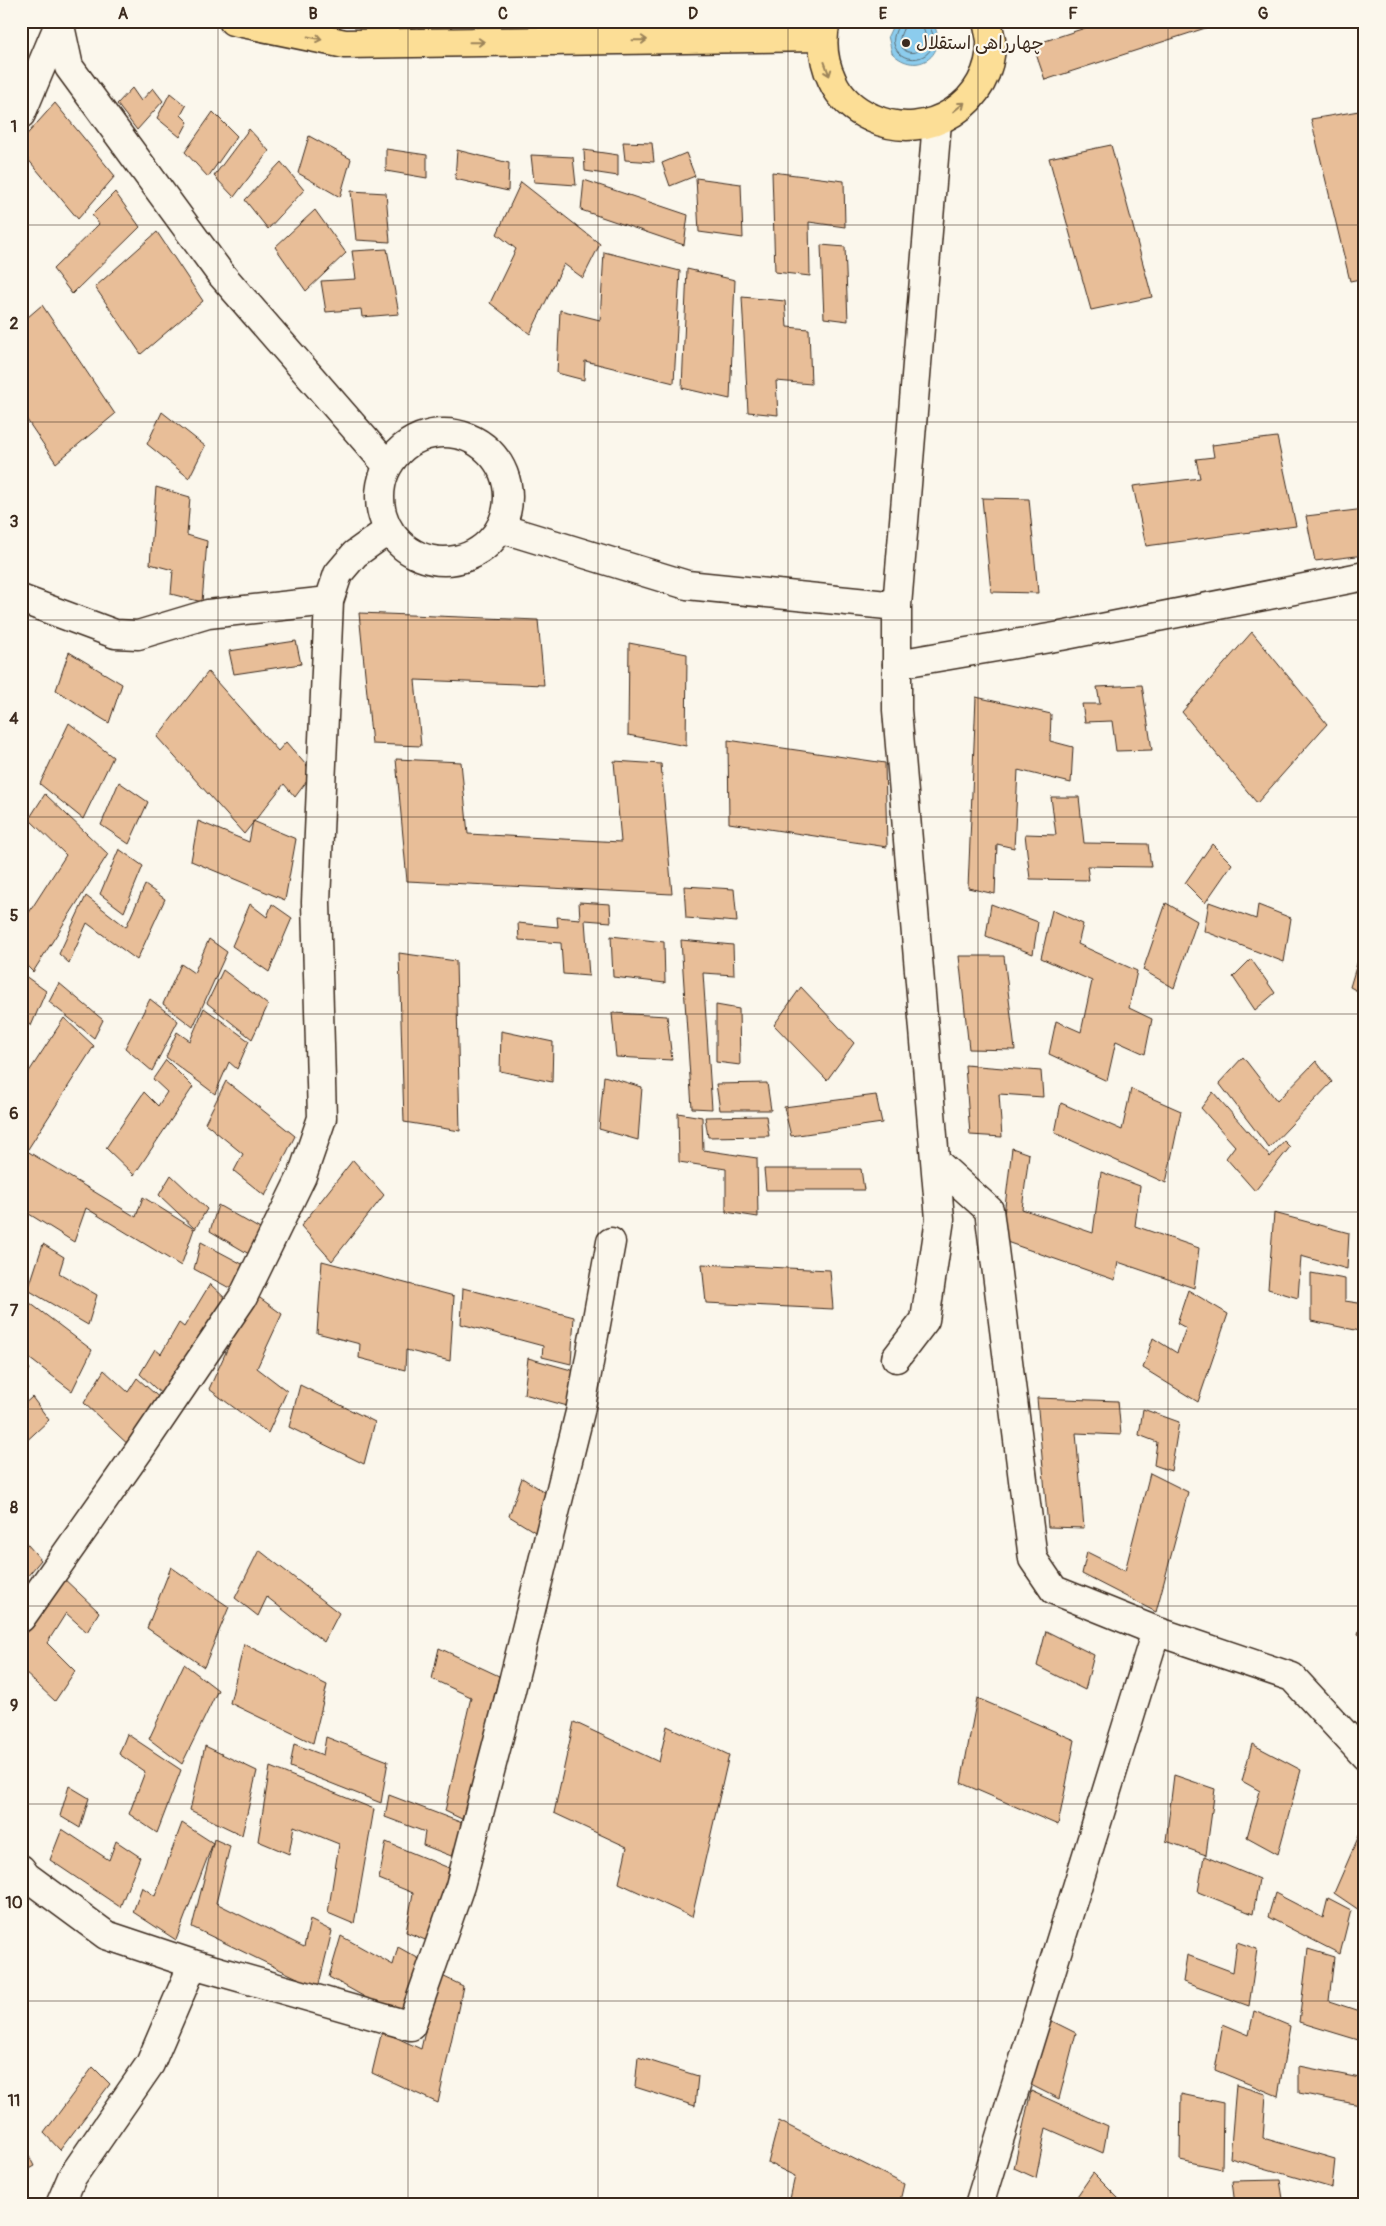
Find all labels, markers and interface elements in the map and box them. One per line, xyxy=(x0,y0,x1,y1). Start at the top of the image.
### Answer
text: A xyxy=(118,4,129,24)
text: B xyxy=(308,4,318,24)
text: C xyxy=(498,4,508,24)
text: D xyxy=(688,4,698,24)
text: E xyxy=(879,4,888,24)
text: F xyxy=(1068,4,1078,24)
text: G xyxy=(1258,4,1269,24)
place label: چهارراهی استقلال xyxy=(916,32,1044,55)
one-way arrow xyxy=(307,34,323,43)
one-way arrow xyxy=(631,35,647,44)
one-way arrow xyxy=(468,37,485,47)
marker: چهارراهی استقلال xyxy=(900,37,912,49)
one-way arrow xyxy=(823,61,833,77)
one-way arrow xyxy=(952,102,965,113)
text: 1 xyxy=(11,117,17,137)
text: 2 xyxy=(10,314,19,334)
text: 3 xyxy=(10,512,19,532)
text: 4 xyxy=(9,709,19,729)
text: 5 xyxy=(10,906,19,926)
text: 6 xyxy=(9,1104,19,1124)
text: 7 xyxy=(10,1301,19,1321)
text: 8 xyxy=(10,1498,18,1518)
text: 9 xyxy=(10,1696,18,1716)
text: 10 xyxy=(5,1893,23,1913)
text: 11 xyxy=(8,2091,20,2111)

